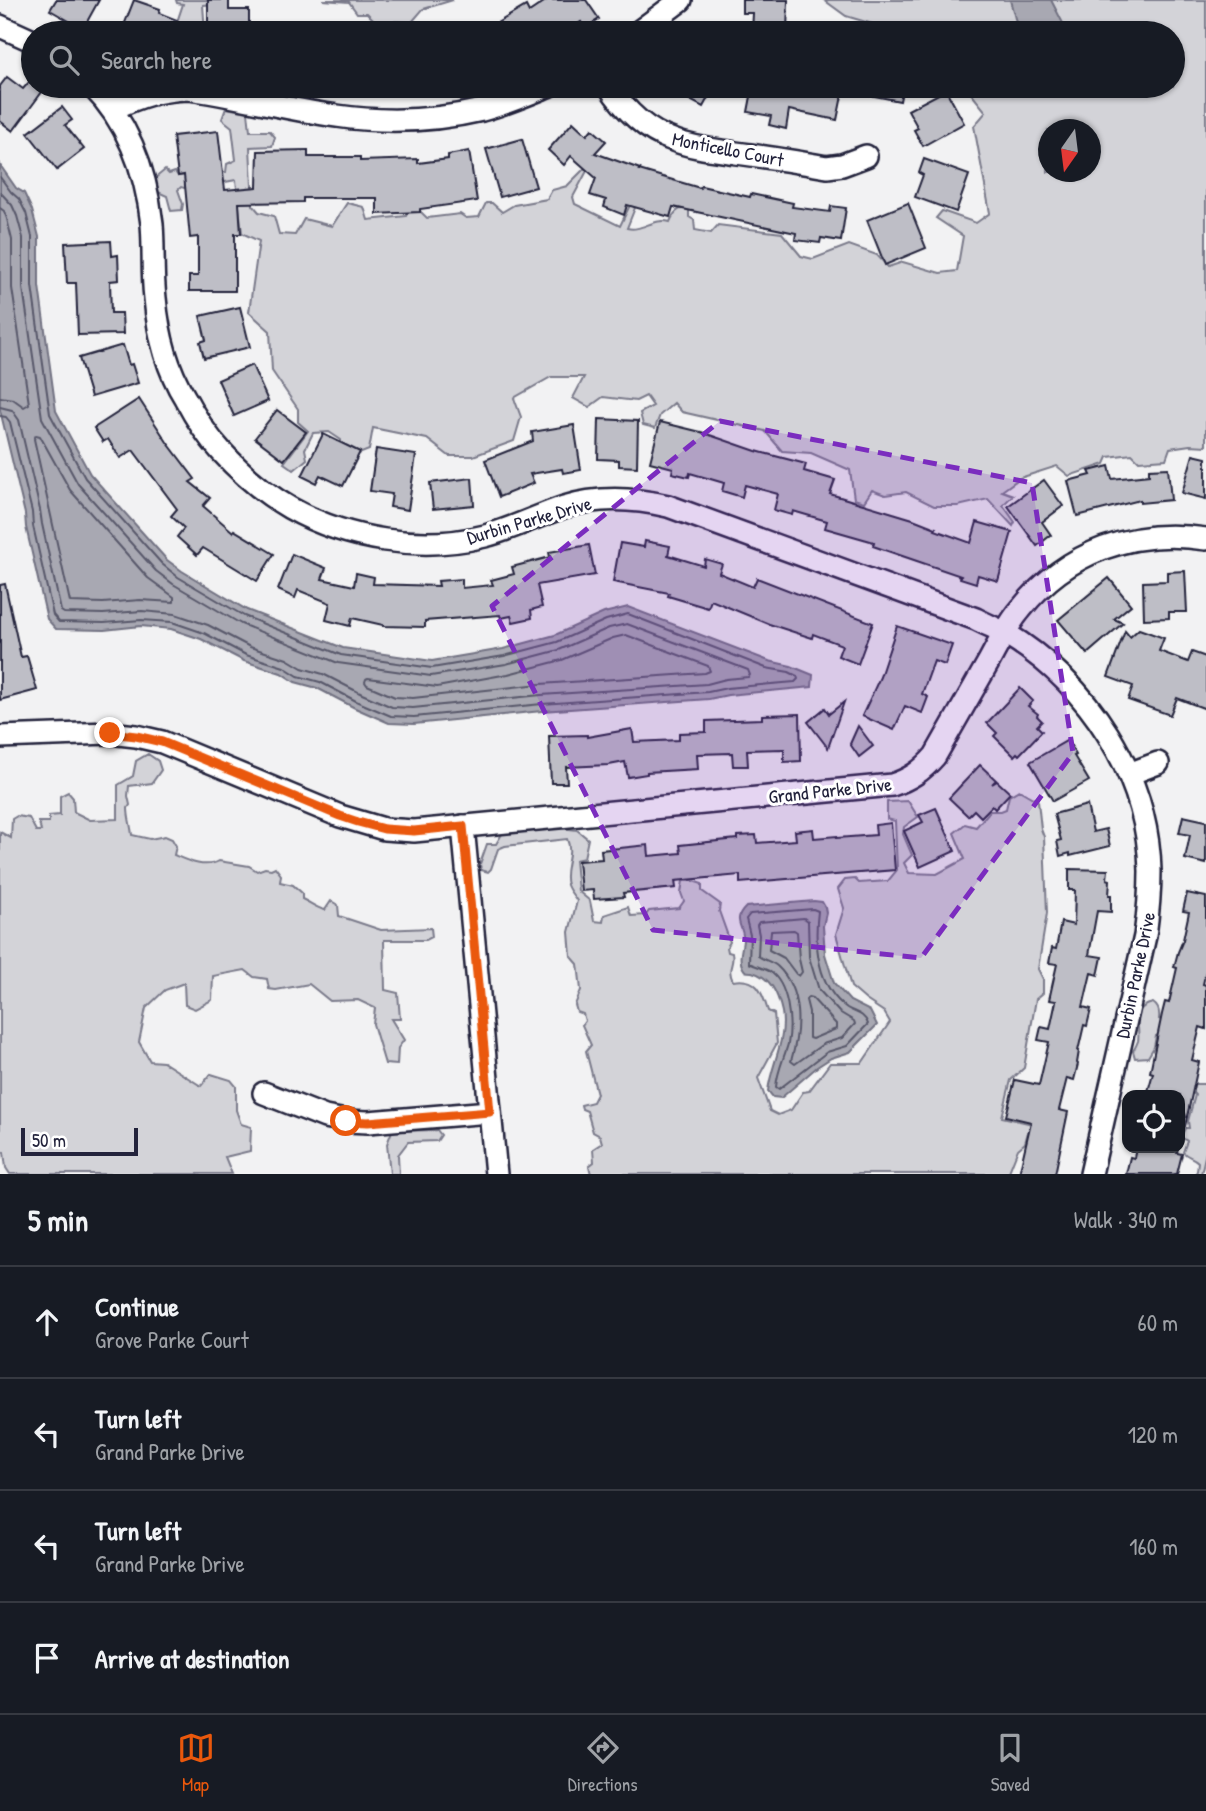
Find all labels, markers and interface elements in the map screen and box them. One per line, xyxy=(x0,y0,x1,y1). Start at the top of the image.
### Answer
search box xyxy=(21,21,1185,98)
icon: search xyxy=(45,41,83,79)
text: Search here xyxy=(101,42,212,77)
north arrow xyxy=(1038,119,1101,182)
street label: Monticello Court xyxy=(670,125,786,173)
street label: Durbin Parke Drive xyxy=(464,490,595,550)
route end xyxy=(94,717,125,748)
street label: Grand Parke Drive xyxy=(767,771,893,809)
street label: Durbin Parke Drive xyxy=(1109,909,1161,1041)
map controls xyxy=(1122,1090,1185,1153)
button: locate xyxy=(1122,1090,1185,1153)
route start xyxy=(330,1105,361,1136)
scale bar xyxy=(21,1125,138,1157)
text: 50 m xyxy=(32,1127,66,1153)
text: 5 min xyxy=(28,1200,88,1240)
text: Walk · 340 m xyxy=(1074,1204,1178,1235)
text: Continue xyxy=(95,1289,179,1324)
icon: ahead xyxy=(28,1303,66,1341)
text: 60 m xyxy=(1138,1307,1178,1338)
text: Grove Parke Court xyxy=(95,1324,249,1355)
text: Turn left xyxy=(95,1401,181,1436)
icon: left xyxy=(28,1415,66,1453)
text: 120 m xyxy=(1128,1419,1178,1450)
text: Grand Parke Drive xyxy=(95,1436,245,1467)
text: Turn left xyxy=(95,1513,181,1548)
icon: left xyxy=(28,1527,66,1565)
text: 160 m xyxy=(1129,1531,1178,1562)
text: Grand Parke Drive xyxy=(95,1548,245,1579)
icon: arrive xyxy=(28,1639,66,1677)
text: Arrive at destination xyxy=(95,1641,290,1676)
tab: Map xyxy=(177,1729,215,1797)
tab: Directions xyxy=(568,1729,638,1797)
tab: Saved xyxy=(991,1729,1029,1797)

